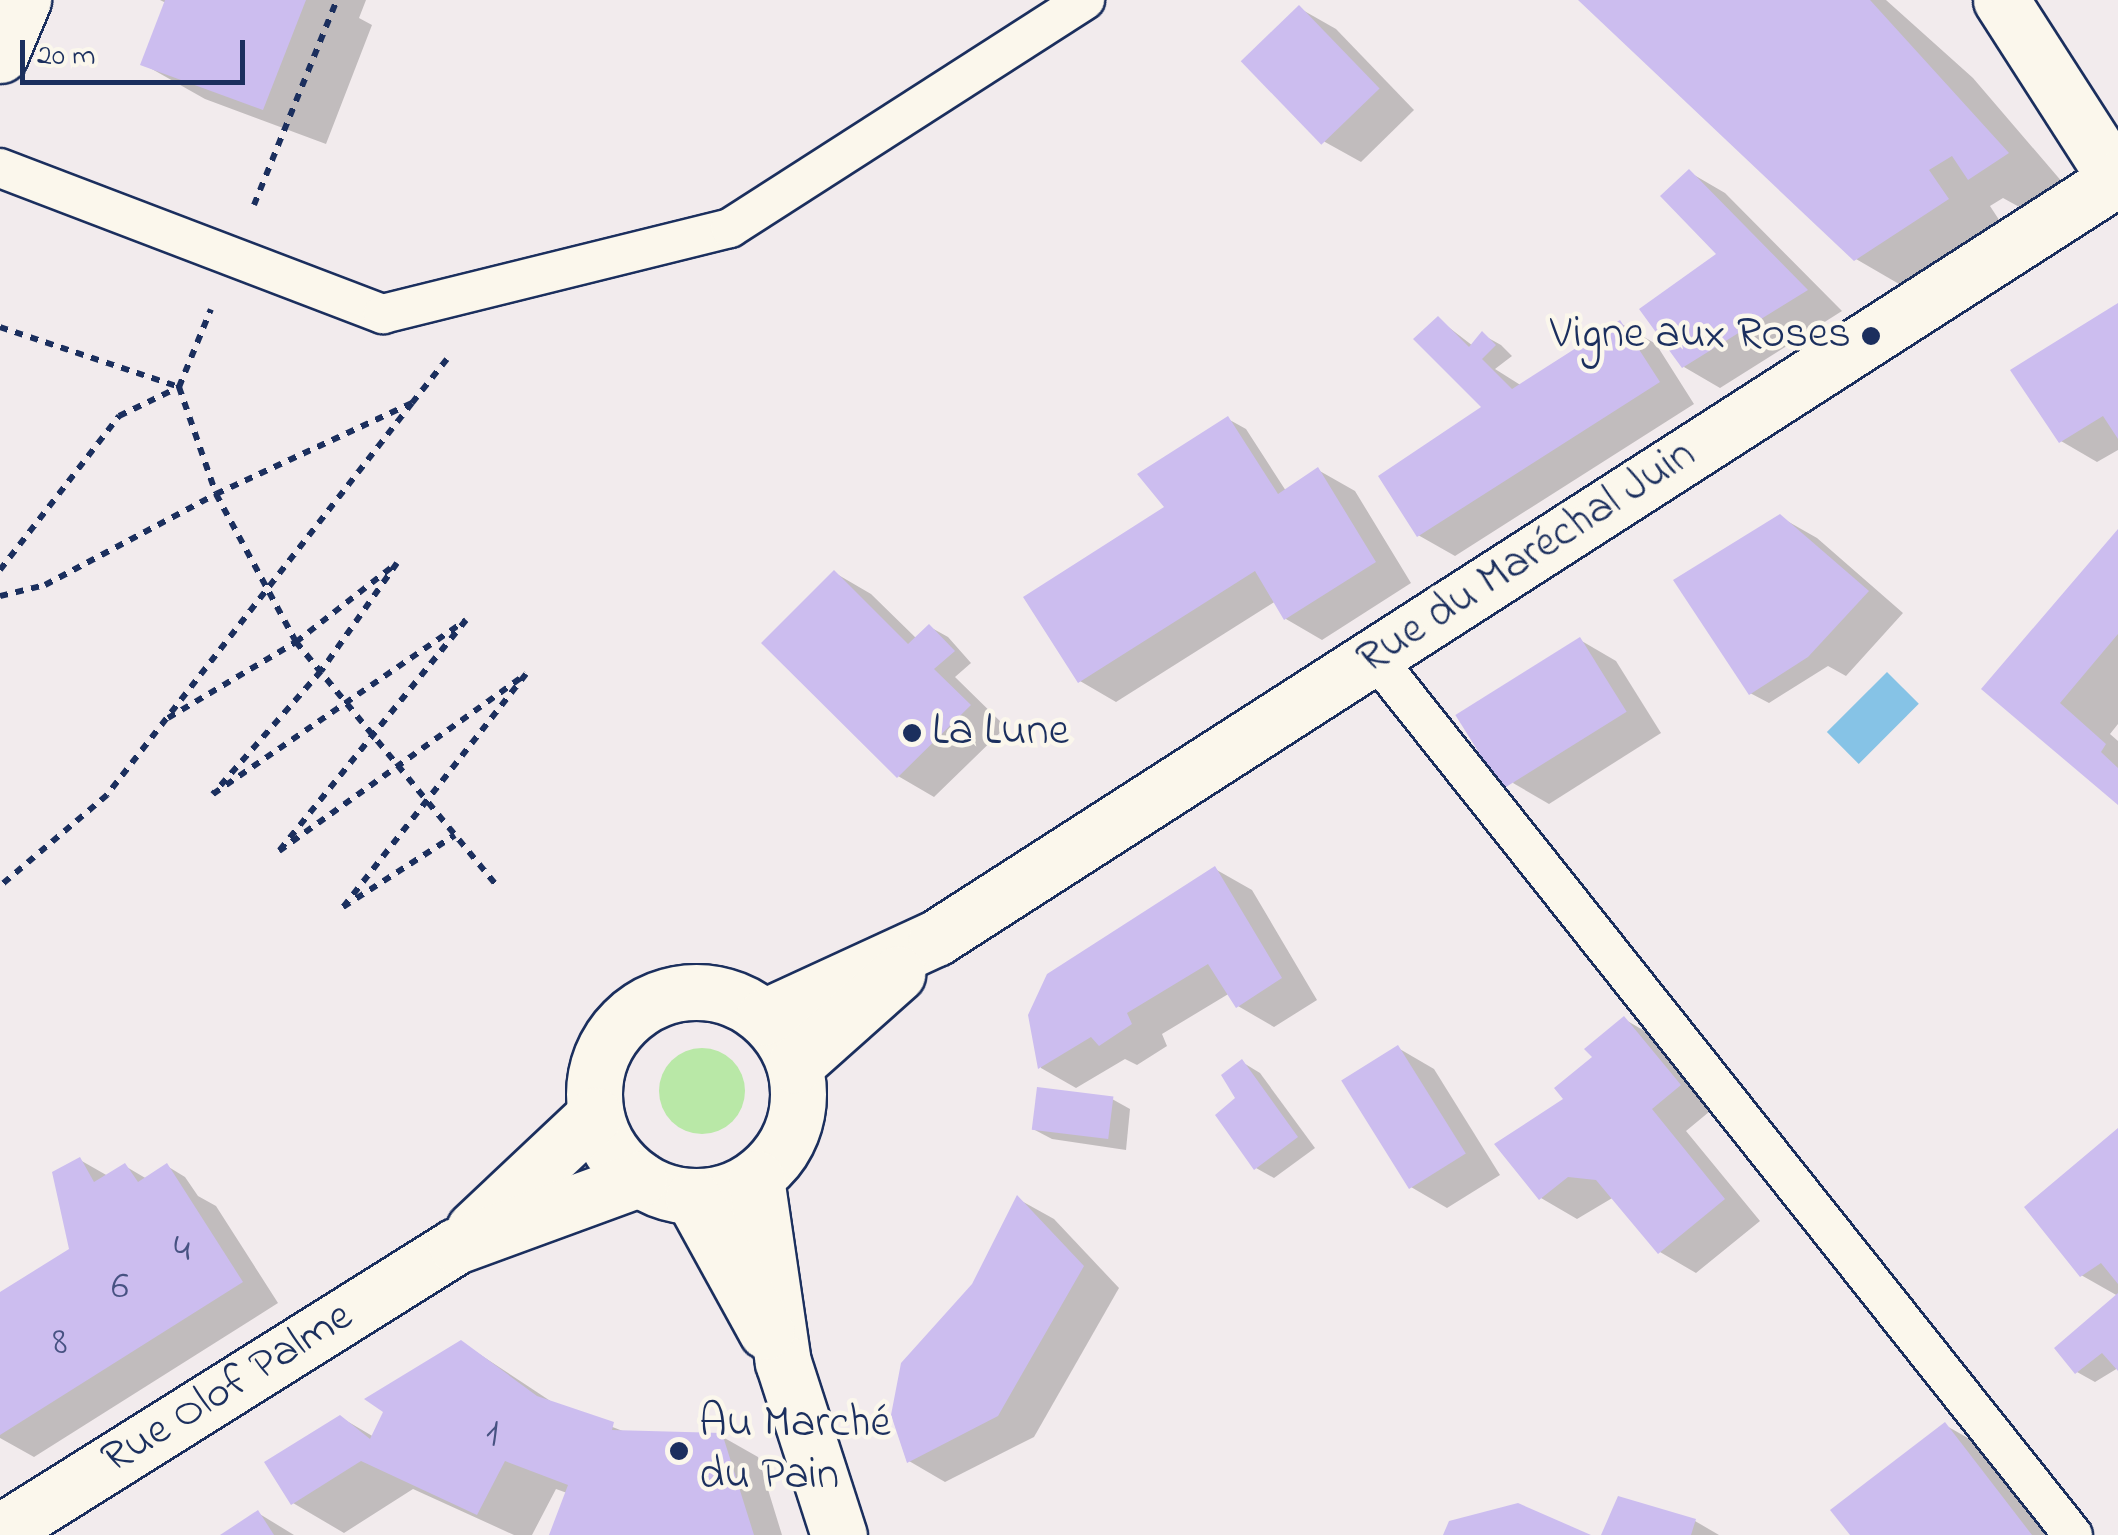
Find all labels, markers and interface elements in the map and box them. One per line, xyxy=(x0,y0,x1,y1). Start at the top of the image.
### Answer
scale bar xyxy=(25,20,250,82)
text: 20 m xyxy=(37,35,96,79)
place label: Vigne aux Roses xyxy=(1550,309,1851,363)
marker: Vigne aux Roses xyxy=(1860,325,1882,347)
street label: Rue du Maréchal Juin xyxy=(1348,429,1706,687)
place label: La Lune xyxy=(932,706,1069,760)
marker: La Lune xyxy=(901,722,923,744)
house number: 4 xyxy=(174,1227,190,1275)
house number: 6 xyxy=(111,1264,129,1312)
street label: Rue Olof Palme xyxy=(93,1291,363,1487)
house number: 8 xyxy=(53,1320,67,1368)
place label: Au Marché du Pain xyxy=(699,1398,891,1504)
house number: 1 xyxy=(486,1411,498,1459)
marker: Au Marché du Pain xyxy=(668,1440,690,1462)

